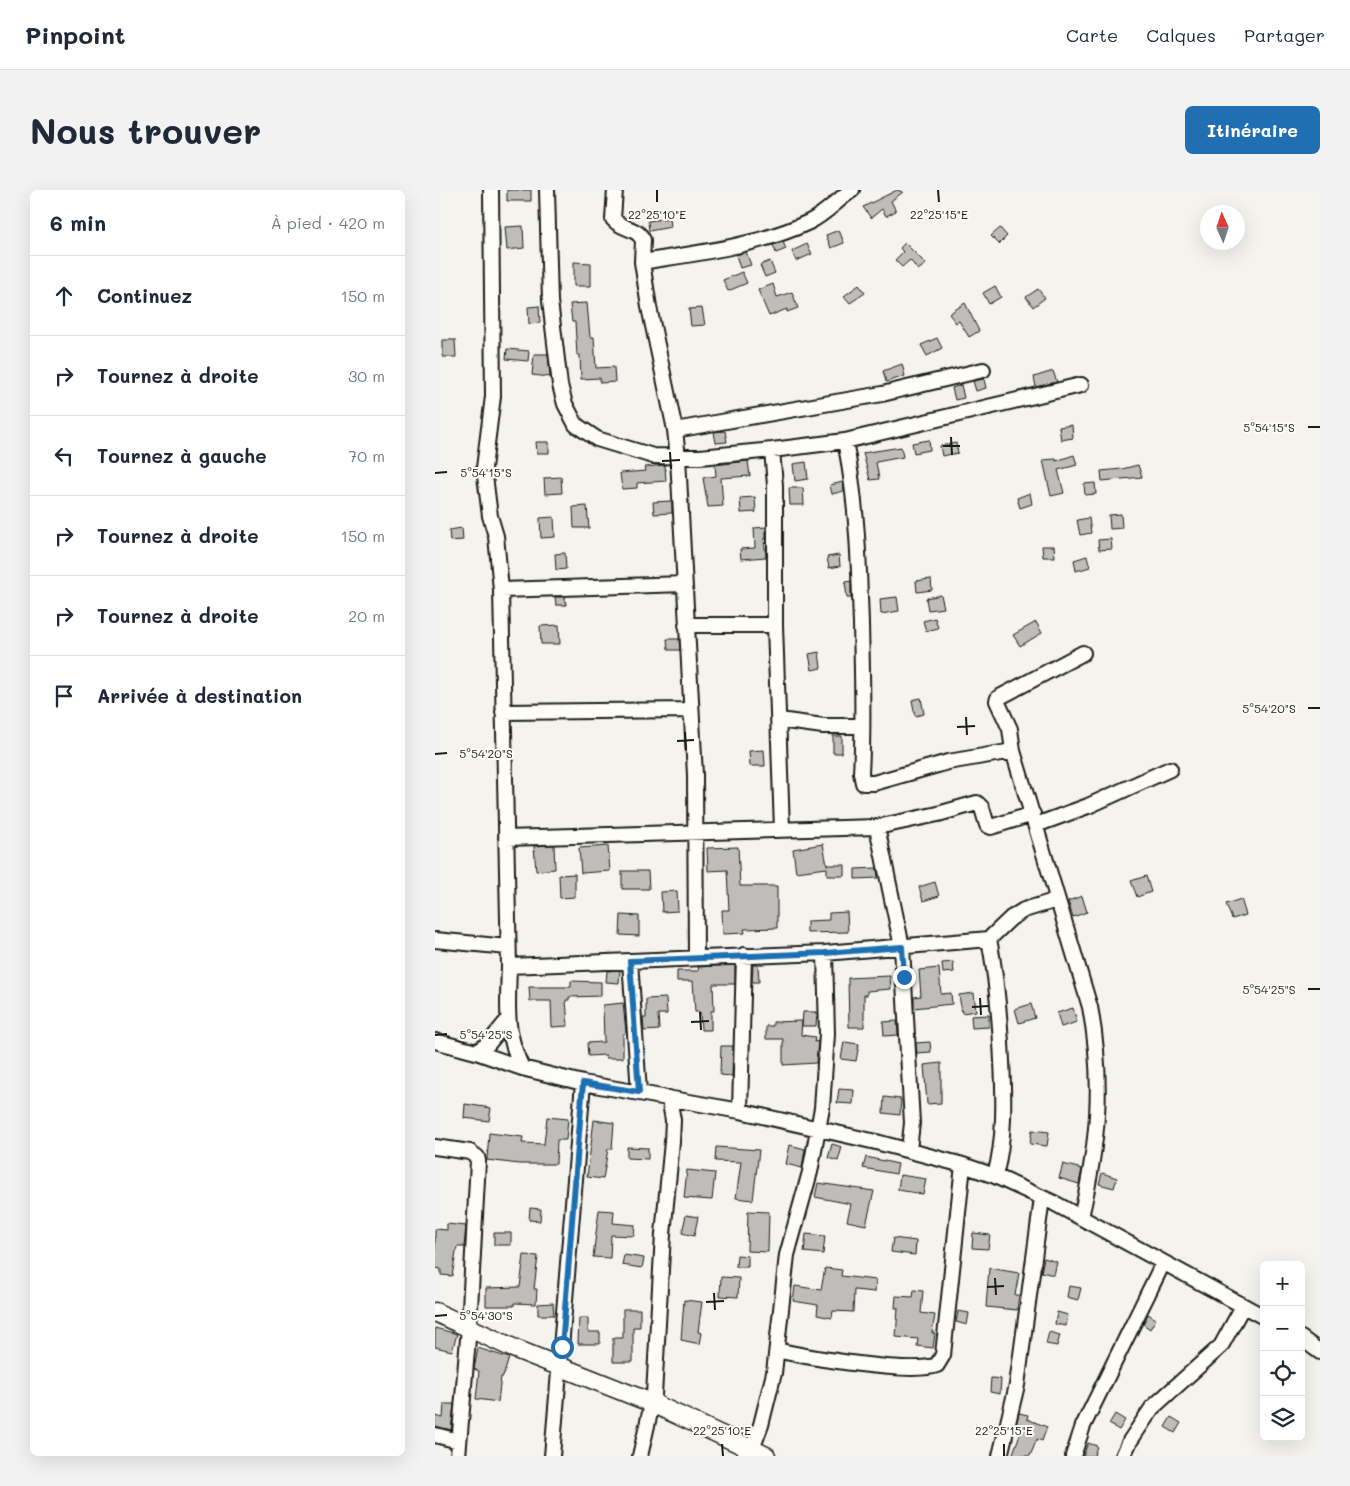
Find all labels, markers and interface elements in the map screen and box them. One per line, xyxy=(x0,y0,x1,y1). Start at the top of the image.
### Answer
text: Pinpoint xyxy=(25,19,126,50)
text: Carte xyxy=(1066,23,1118,47)
text: Calques xyxy=(1146,23,1216,47)
text: Partager xyxy=(1244,23,1325,47)
button: Itinéraire xyxy=(1185,106,1320,154)
text: Nous trouver xyxy=(30,107,261,153)
north arrow xyxy=(1200,205,1245,250)
text: 22°25'10"E xyxy=(628,206,686,222)
text: 22°25'15"E xyxy=(910,206,968,222)
text: 6 min xyxy=(50,209,106,236)
text: À pied · 420 m xyxy=(271,212,385,233)
icon: ahead xyxy=(50,282,78,310)
text: Continuez xyxy=(97,283,192,308)
text: 150 m xyxy=(341,285,385,306)
icon: right xyxy=(50,362,78,390)
text: Tournez à droite xyxy=(97,363,259,388)
text: 30 m xyxy=(348,365,385,386)
text: 5°54'15"S xyxy=(1243,419,1295,435)
icon: left xyxy=(50,442,78,470)
text: Tournez à gauche xyxy=(97,443,266,468)
text: 70 m xyxy=(348,445,385,466)
text: 5°54'15"S xyxy=(460,464,512,480)
icon: right xyxy=(50,522,78,550)
text: Tournez à droite xyxy=(97,523,259,548)
text: 150 m xyxy=(341,525,385,546)
icon: right xyxy=(50,602,78,630)
text: Tournez à droite xyxy=(97,603,259,628)
text: 20 m xyxy=(348,605,385,626)
icon: arrive xyxy=(50,682,78,710)
text: Arrivée à destination xyxy=(97,683,302,708)
text: 5°54'20"S xyxy=(1242,700,1296,716)
text: 5°54'20"S xyxy=(459,745,513,761)
route end xyxy=(893,966,916,989)
text: 5°54'25"S xyxy=(1243,981,1296,997)
text: 5°54'25"S xyxy=(460,1026,513,1042)
map controls xyxy=(1260,1261,1305,1441)
button: + xyxy=(1260,1261,1305,1306)
button: − xyxy=(1260,1306,1305,1351)
text: 5°54'30"S xyxy=(459,1307,513,1323)
route start xyxy=(551,1336,574,1359)
button: locate xyxy=(1260,1351,1305,1396)
button: layers xyxy=(1260,1396,1305,1441)
text: 22°25'10"E xyxy=(693,1422,751,1438)
text: 22°25'15"E xyxy=(975,1422,1033,1438)

